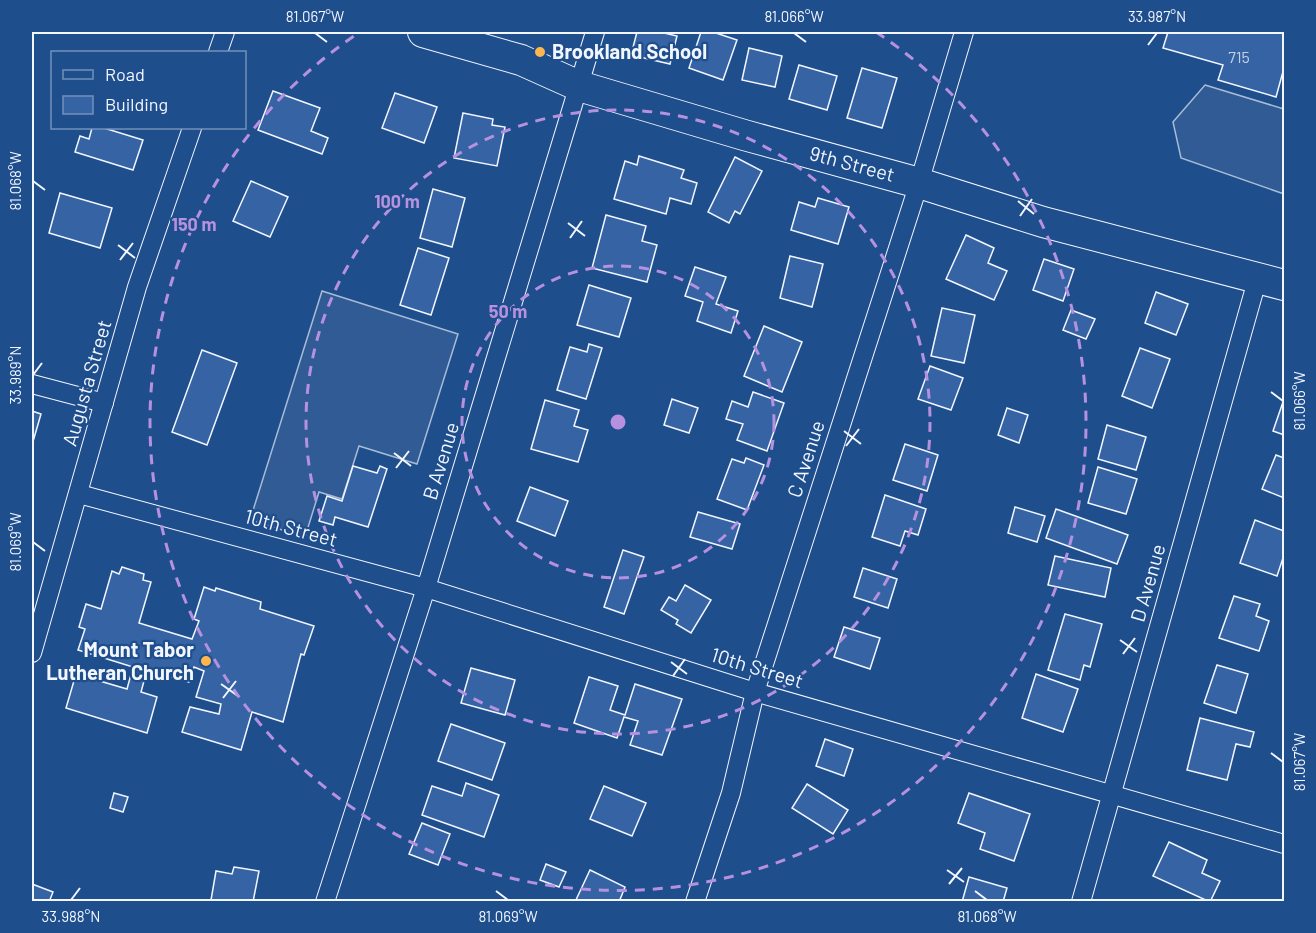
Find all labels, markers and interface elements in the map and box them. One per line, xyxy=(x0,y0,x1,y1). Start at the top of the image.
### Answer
text: 81.067°W xyxy=(286,7,344,25)
text: 81.066°W xyxy=(764,7,824,25)
text: 33.987°N xyxy=(1128,7,1186,25)
place label: Brookland School xyxy=(552,39,707,63)
marker: Brookland School xyxy=(533,45,547,59)
house number: 715 xyxy=(1228,47,1250,66)
legend xyxy=(51,51,246,129)
text: Road xyxy=(105,63,145,85)
text: Building xyxy=(105,93,168,115)
street label: 9th Street xyxy=(807,140,897,186)
text: 81.068°W xyxy=(6,151,24,211)
text: 100 m xyxy=(374,190,420,212)
text: 150 m xyxy=(172,213,216,235)
text: 50 m xyxy=(489,300,527,322)
street label: Augusta Street xyxy=(57,317,115,449)
text: 33.989°N xyxy=(6,346,24,404)
text: 81.066°W xyxy=(1290,371,1308,431)
centre of rings xyxy=(608,412,628,432)
street label: C Avenue xyxy=(781,417,829,500)
street label: B Avenue xyxy=(417,419,463,503)
street label: 10th Street xyxy=(242,503,340,551)
text: 81.069°W xyxy=(6,512,24,572)
street label: D Avenue xyxy=(1124,541,1170,624)
place label: Mount Tabor Lutheran Church xyxy=(46,637,194,684)
street label: 10th Street xyxy=(708,642,806,692)
marker: Mount Tabor Lutheran Church xyxy=(199,654,213,668)
text: 81.067°W xyxy=(1290,733,1308,791)
text: 33.988°N xyxy=(42,907,100,925)
text: 81.069°W xyxy=(478,907,538,925)
text: 81.068°W xyxy=(957,907,1017,925)

